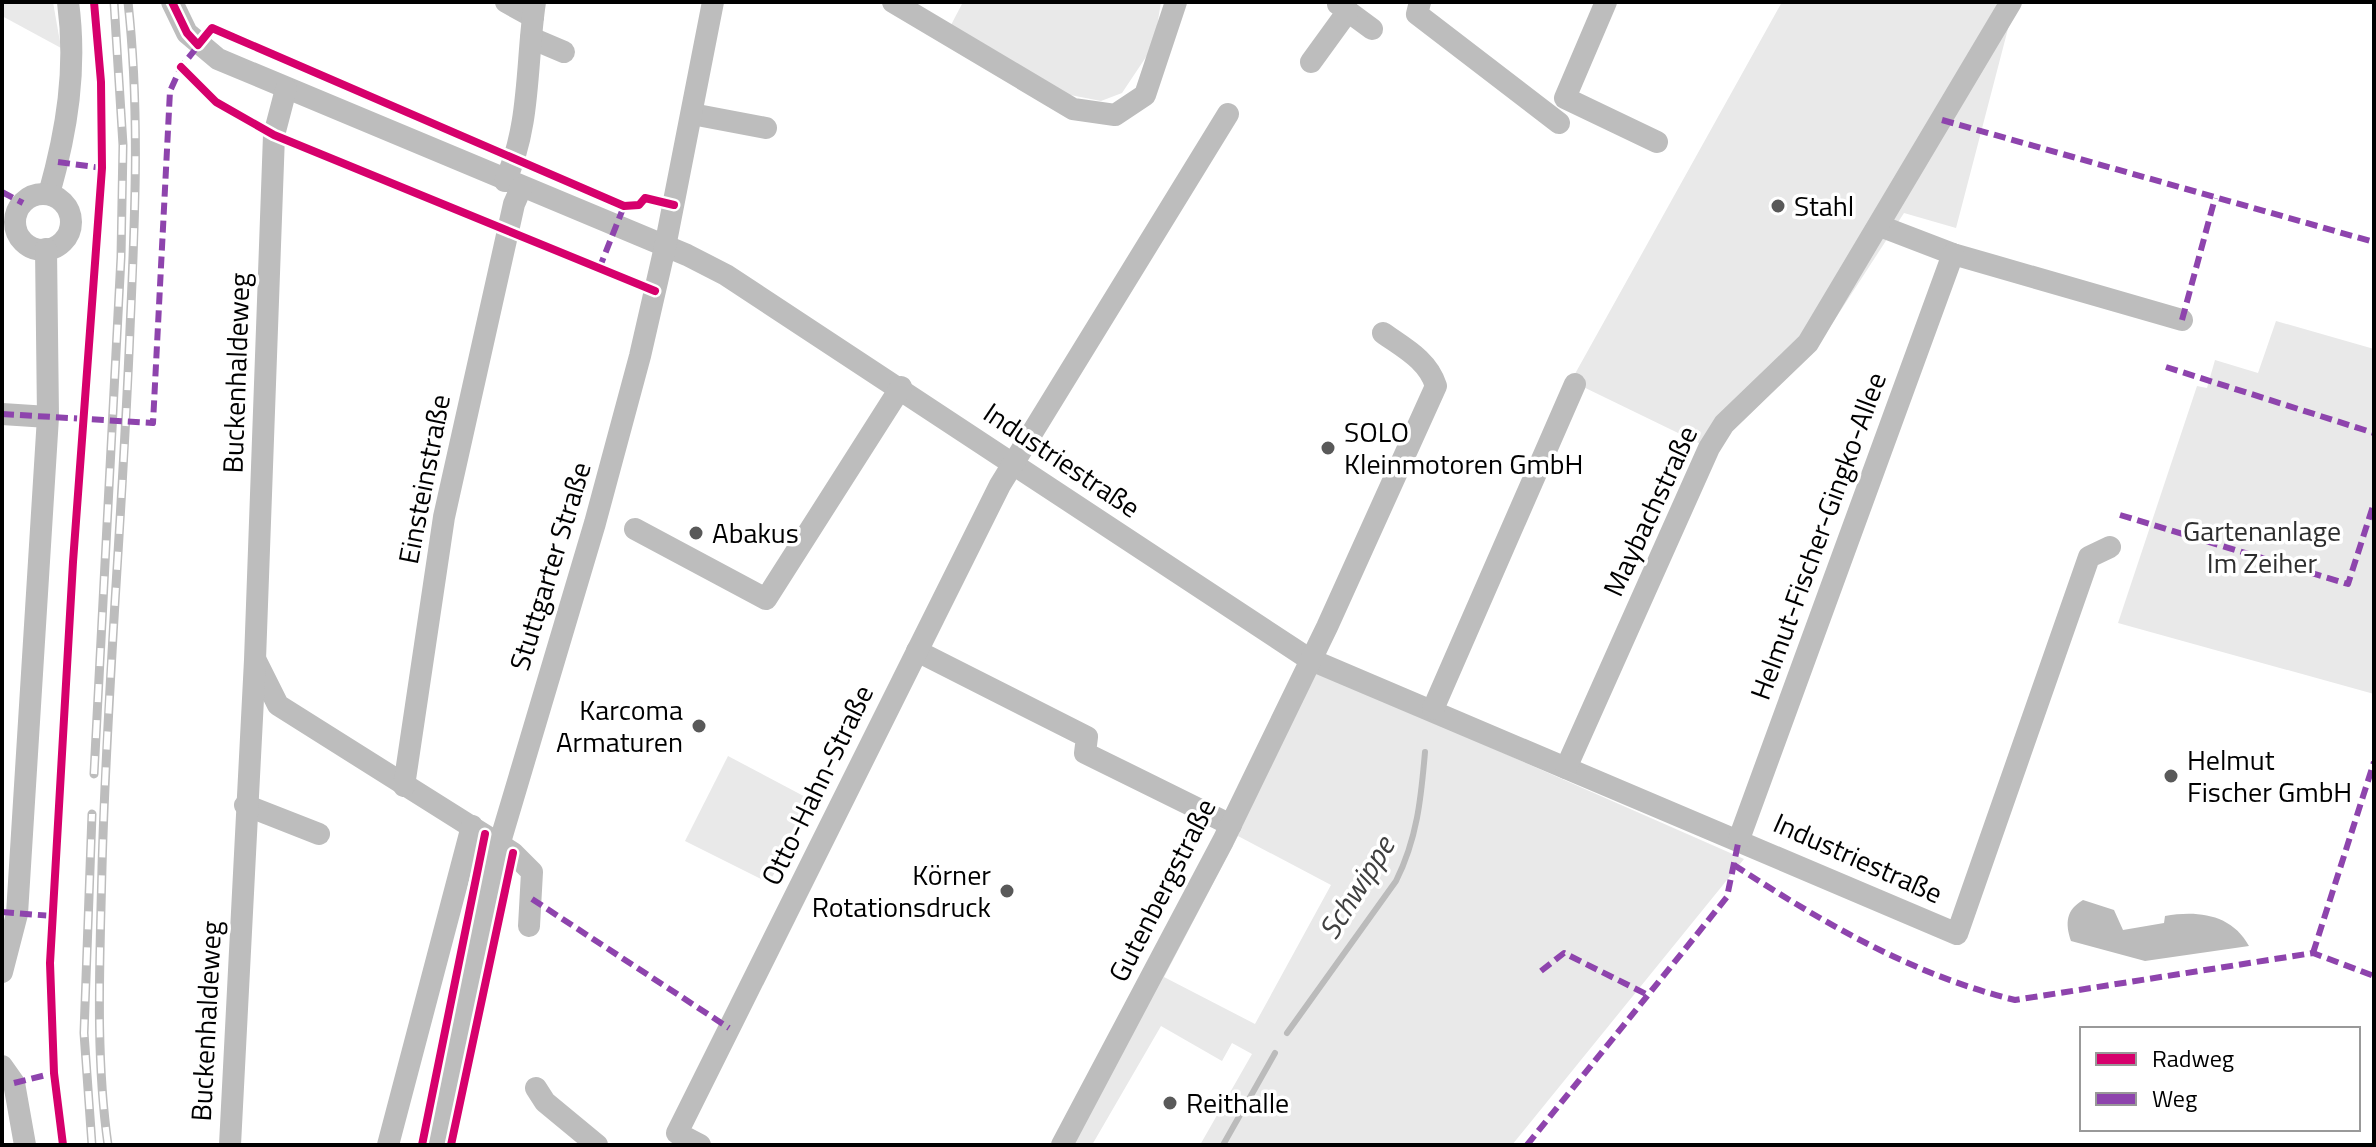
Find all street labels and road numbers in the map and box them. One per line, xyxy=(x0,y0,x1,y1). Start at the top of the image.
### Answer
street label: Buckenhaldeweg xyxy=(211,272,260,474)
street label: Helmut-Fischer-Gingko-Allee xyxy=(1738,366,1897,706)
street label: Einsteinstraße xyxy=(386,391,461,567)
street label: Industriestraße xyxy=(975,391,1149,528)
street label: Maybachstraße xyxy=(1591,418,1708,603)
street label: Stuttgarter Straße xyxy=(497,456,602,675)
street label: Otto-Hahn-Straße xyxy=(749,677,884,892)
street label: Gutenbergstraße xyxy=(1097,791,1226,989)
street label: Industriestraße xyxy=(1767,801,1950,914)
street label: Buckenhaldeweg xyxy=(179,920,232,1122)

